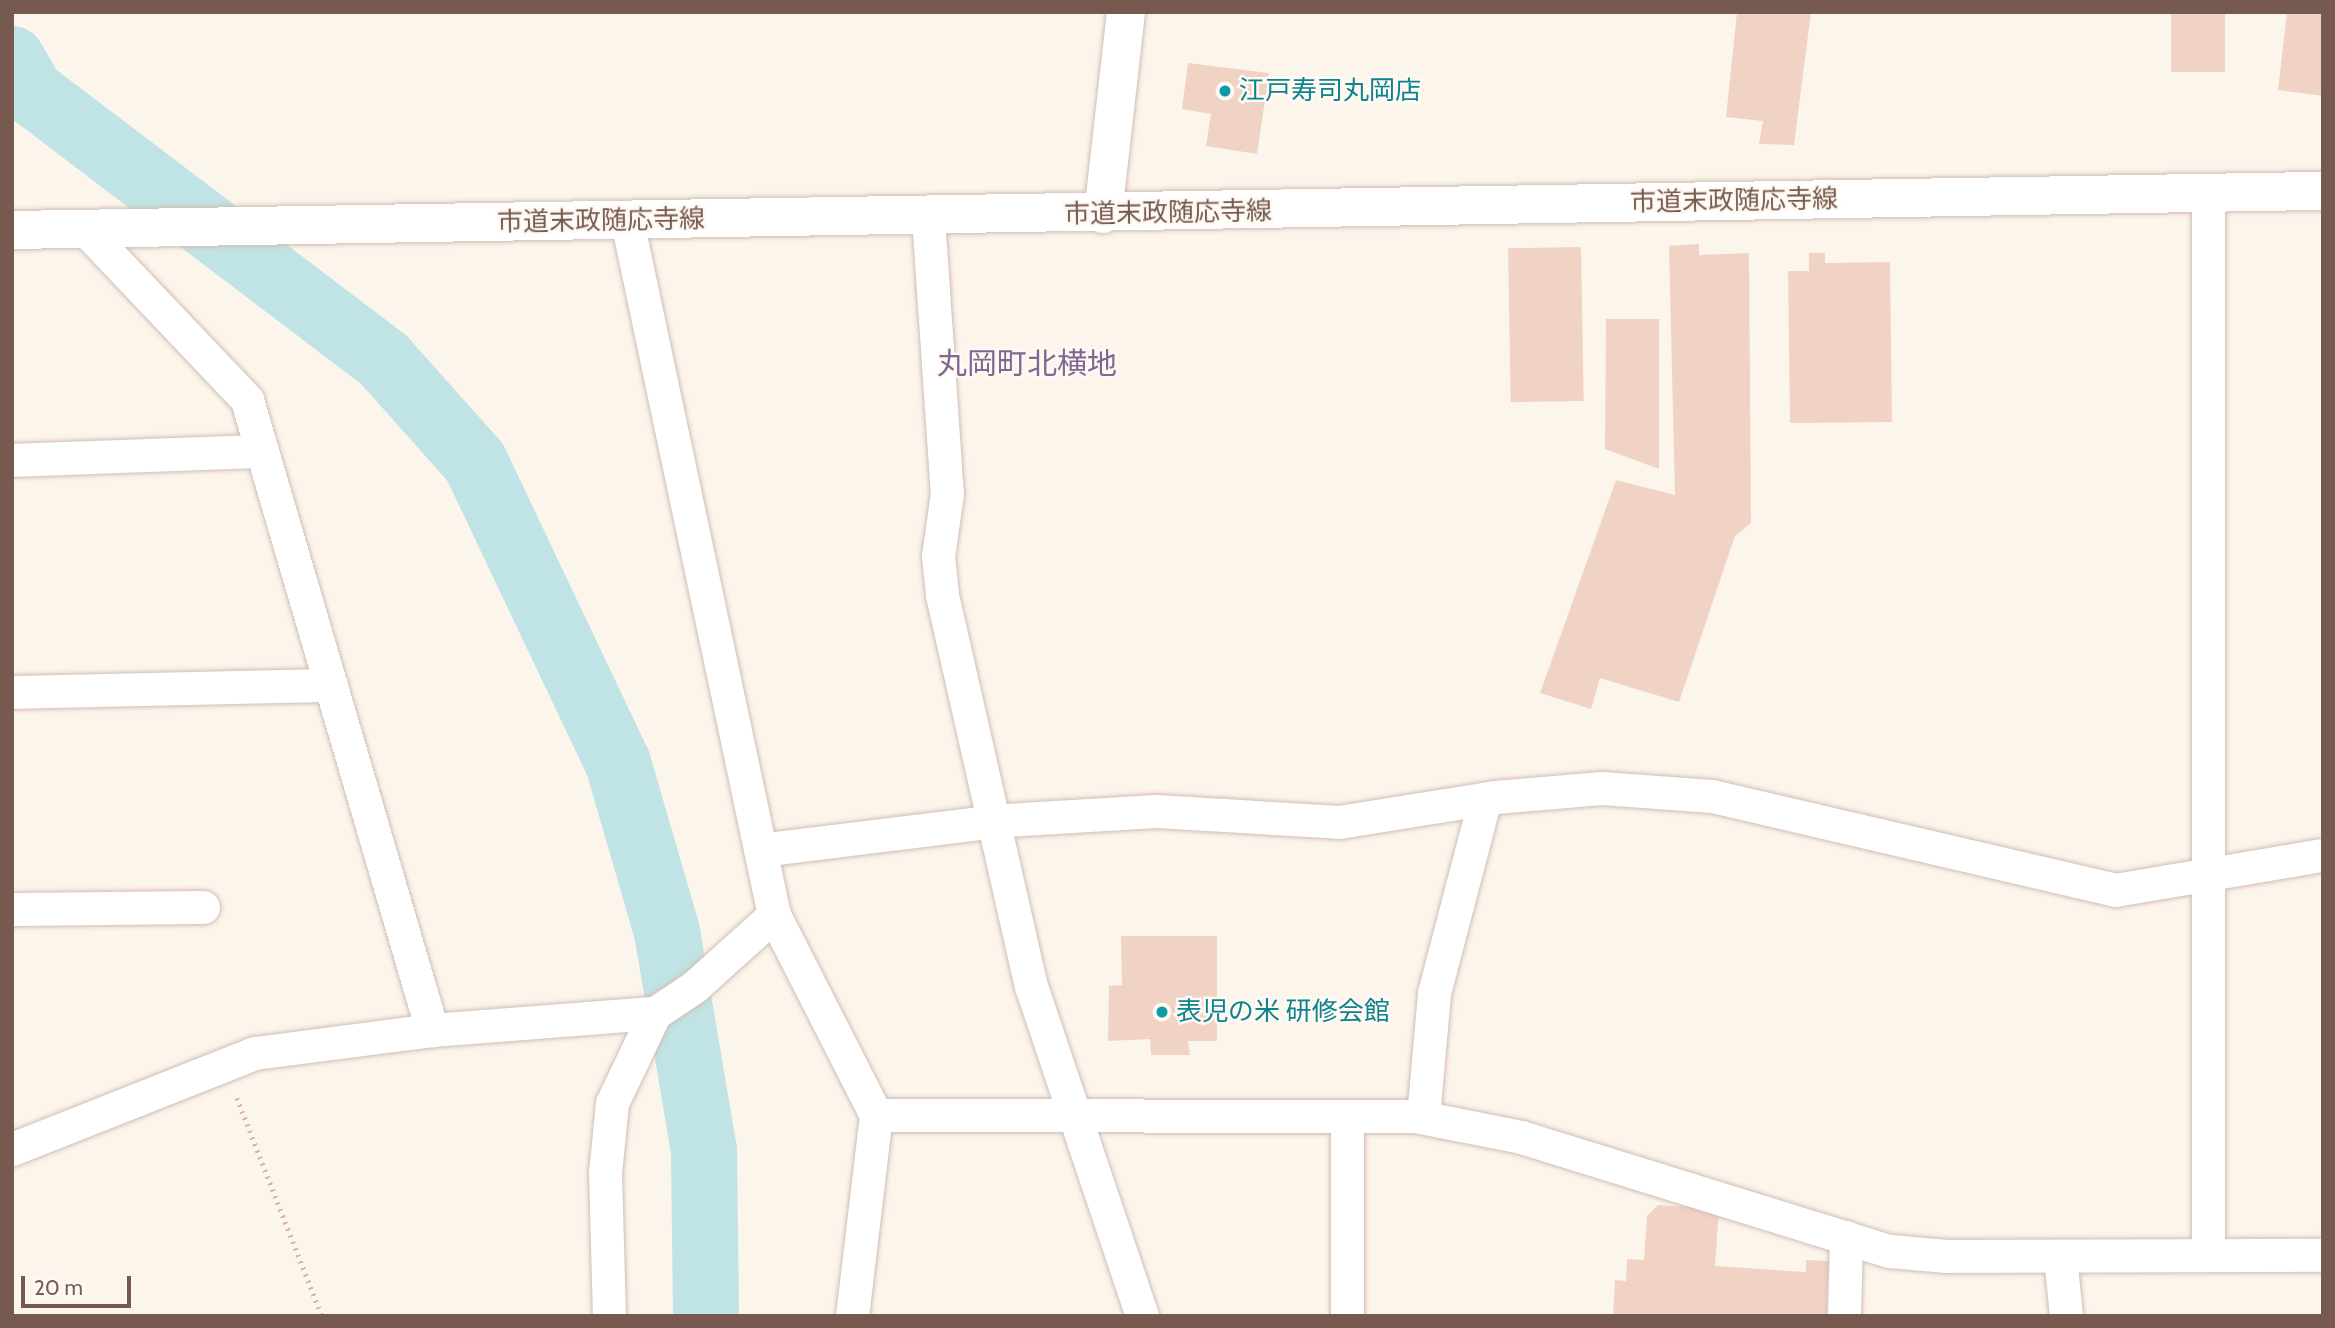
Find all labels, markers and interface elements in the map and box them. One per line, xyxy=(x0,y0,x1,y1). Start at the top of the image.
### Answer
place label: 江戸寿司丸岡店 xyxy=(1239,75,1421,107)
marker: 江戸寿司丸岡店 xyxy=(1217,83,1233,99)
street label: 市道末政随応寺線 xyxy=(1630,184,1838,218)
street label: 市道末政随応寺線 xyxy=(1064,196,1272,230)
street label: 市道末政随応寺線 xyxy=(497,204,705,238)
district label: 丸岡町北横地 xyxy=(937,346,1117,382)
place label: 表児の米 研修会館 xyxy=(1176,996,1390,1028)
marker: 表児の米 研修会館 xyxy=(1154,1004,1170,1020)
scale bar xyxy=(24,1262,135,1306)
text: 20 m xyxy=(34,1275,83,1300)

